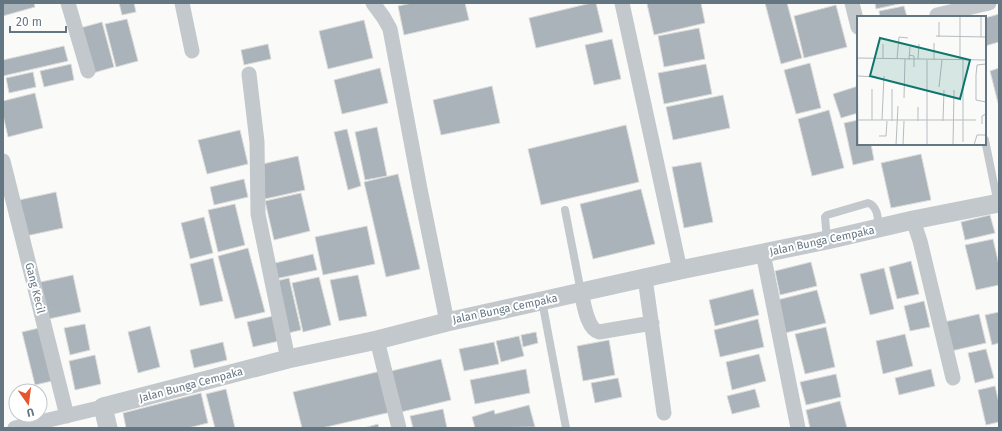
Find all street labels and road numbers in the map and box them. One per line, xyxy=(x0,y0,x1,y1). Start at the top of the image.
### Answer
street label: Jalan Bunga Cempaka xyxy=(768,224,876,258)
street label: Gang Kecil xyxy=(22,261,48,315)
street label: Jalan Bunga Cempaka xyxy=(451,292,559,326)
street label: Jalan Bunga Cempaka xyxy=(138,365,244,405)

